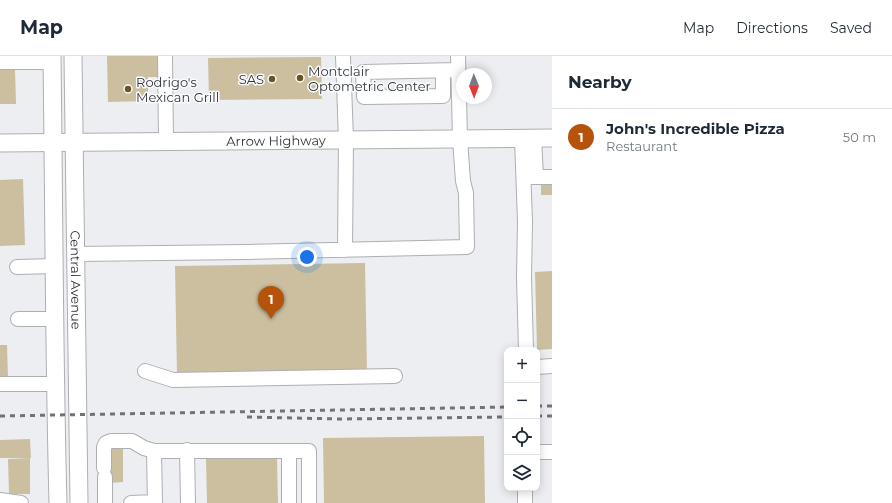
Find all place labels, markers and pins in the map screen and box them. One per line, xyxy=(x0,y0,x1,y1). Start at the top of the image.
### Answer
place label: Montclair Optometric Center xyxy=(308,63,431,94)
place label: SAS xyxy=(239,71,264,87)
marker: Montclair Optometric Center xyxy=(295,73,305,83)
place label: Rodrigo's Mexican Grill xyxy=(136,74,219,105)
marker: SAS xyxy=(267,74,277,84)
marker: Rodrigo's Mexican Grill xyxy=(123,84,133,94)
pin: 1 xyxy=(258,286,284,319)

